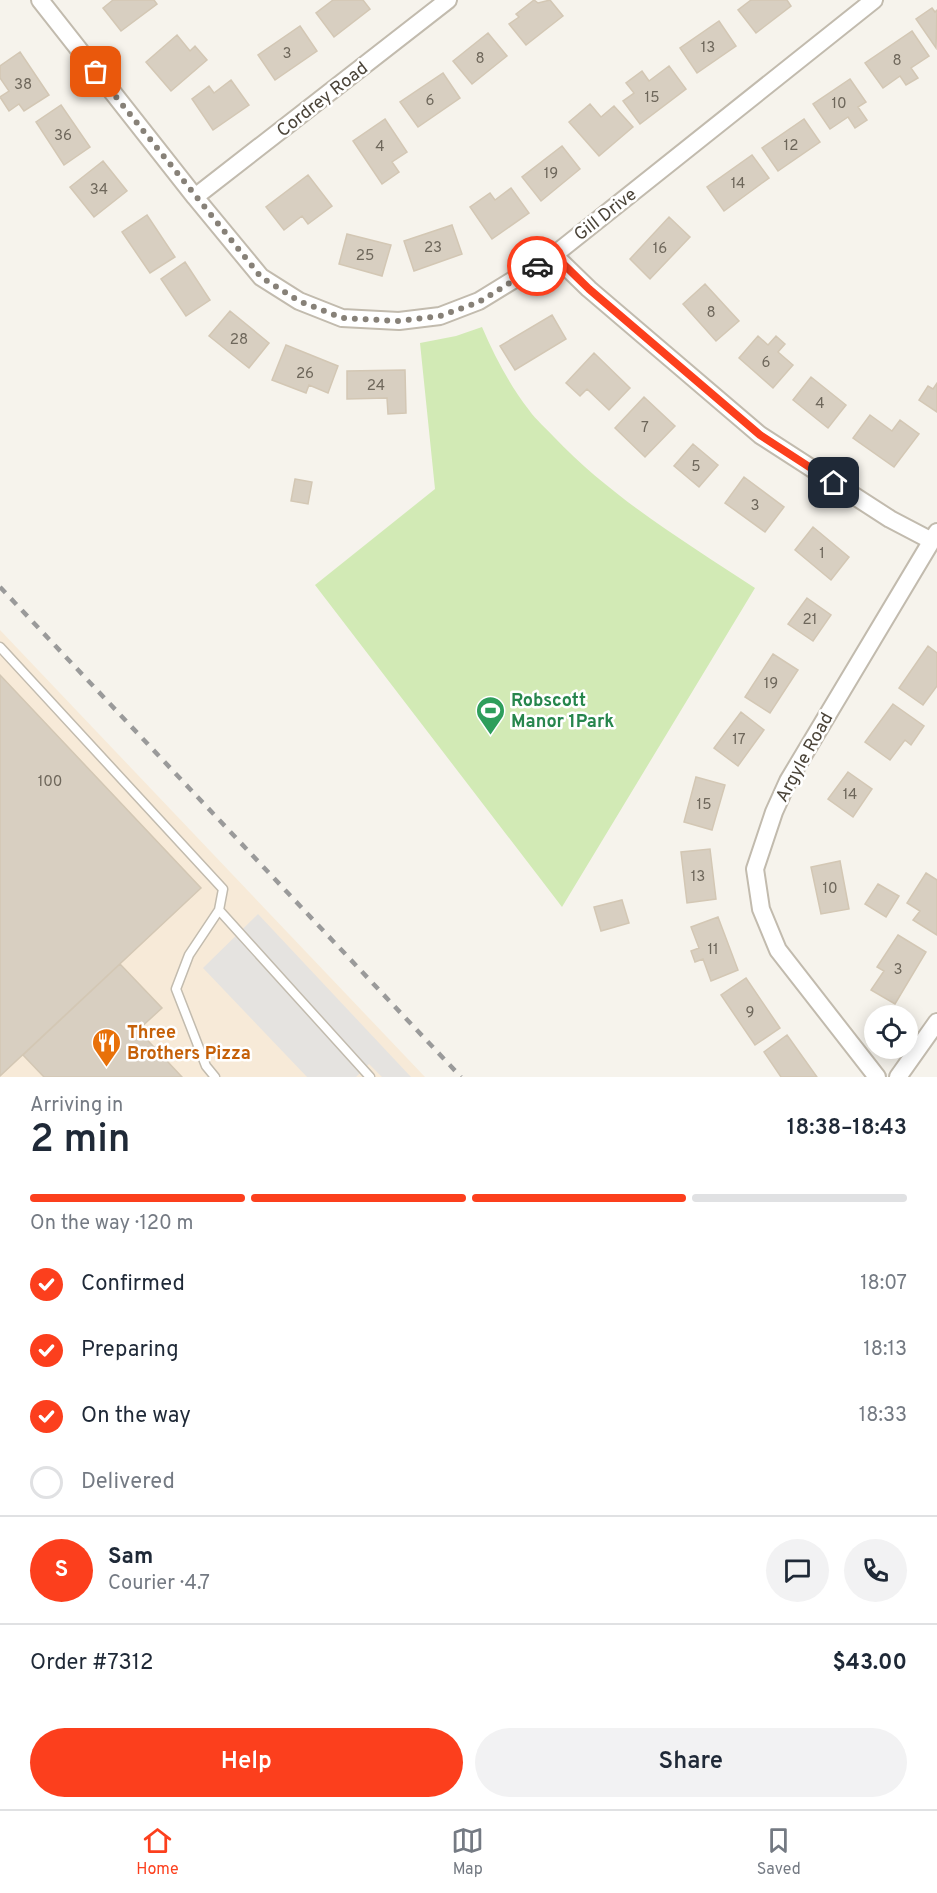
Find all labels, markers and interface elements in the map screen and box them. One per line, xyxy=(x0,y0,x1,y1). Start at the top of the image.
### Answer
house number: 13 xyxy=(701,39,715,58)
house number: 3 xyxy=(282,45,292,64)
pin xyxy=(70,46,121,97)
house number: 8 xyxy=(475,50,485,69)
house number: 8 xyxy=(892,52,902,71)
icon: bag xyxy=(79,55,112,88)
street label: Cordrey Road xyxy=(273,57,373,143)
house number: 38 xyxy=(14,76,32,95)
house number: 15 xyxy=(645,89,659,108)
house number: 6 xyxy=(426,92,435,111)
house number: 10 xyxy=(831,95,847,114)
house number: 36 xyxy=(54,127,72,146)
house number: 12 xyxy=(784,137,798,156)
house number: 4 xyxy=(375,138,385,157)
house number: 19 xyxy=(544,165,558,184)
house number: 14 xyxy=(731,175,745,194)
house number: 34 xyxy=(90,181,108,200)
street label: Gill Drive xyxy=(570,184,642,247)
courier xyxy=(507,236,567,296)
house number: 23 xyxy=(424,239,442,258)
house number: 16 xyxy=(653,240,667,259)
house number: 25 xyxy=(356,247,374,266)
icon: car xyxy=(521,250,554,283)
house number: 8 xyxy=(706,304,716,323)
house number: 28 xyxy=(230,331,248,350)
house number: 6 xyxy=(762,354,771,373)
house number: 26 xyxy=(296,365,314,384)
house number: 24 xyxy=(367,377,385,396)
house number: 4 xyxy=(815,395,825,414)
house number: 7 xyxy=(641,419,649,438)
pin xyxy=(808,457,859,508)
house number: 5 xyxy=(691,458,701,477)
icon: home xyxy=(817,466,850,499)
house number: 3 xyxy=(750,497,760,516)
house number: 1 xyxy=(819,545,825,564)
house number: 21 xyxy=(803,611,817,630)
house number: 19 xyxy=(764,675,778,694)
place label: Robscott Manor 1Park xyxy=(511,690,614,734)
sports icon: Robscott Manor 1Park xyxy=(474,694,506,736)
street label: Argyle Road xyxy=(771,709,839,807)
house number: 17 xyxy=(732,731,746,750)
house number: 100 xyxy=(38,773,62,792)
house number: 14 xyxy=(843,786,857,805)
house number: 15 xyxy=(697,796,711,815)
house number: 13 xyxy=(691,868,705,887)
house number: 10 xyxy=(822,880,838,899)
house number: 11 xyxy=(707,941,719,960)
house number: 3 xyxy=(893,961,903,980)
house number: 9 xyxy=(746,1004,754,1023)
map controls xyxy=(864,1005,918,1059)
button: locate xyxy=(864,1005,918,1059)
place label: Three Brothers Pizza xyxy=(127,1022,251,1066)
restaurant icon: Three Brothers Pizza xyxy=(90,1026,122,1068)
text: Arriving in xyxy=(30,1093,123,1119)
text: 18:38–18:43 xyxy=(787,1115,907,1142)
text: 2 min xyxy=(30,1117,131,1166)
text: On the way · 120 m xyxy=(30,1211,194,1237)
icon: check xyxy=(30,1268,63,1301)
text: Confirmed xyxy=(81,1271,185,1298)
text: 18:07 xyxy=(860,1271,907,1297)
icon: check xyxy=(30,1334,63,1367)
text: Preparing xyxy=(81,1337,179,1364)
text: 18:13 xyxy=(863,1337,907,1363)
icon: check xyxy=(30,1400,63,1433)
text: On the way xyxy=(81,1403,191,1430)
text: 18:33 xyxy=(859,1403,907,1429)
text: Delivered xyxy=(81,1469,175,1496)
button: chat xyxy=(766,1539,829,1602)
button: phone xyxy=(844,1539,907,1602)
text: Sam xyxy=(108,1544,153,1571)
text: S xyxy=(55,1557,68,1584)
text: Courier · 4.7 xyxy=(108,1571,210,1597)
text: Order #7312 xyxy=(30,1650,153,1677)
text: $43.00 xyxy=(833,1650,907,1677)
button: Help xyxy=(30,1728,463,1797)
button: Share xyxy=(475,1728,907,1797)
tab: Home xyxy=(136,1824,179,1880)
tab: Map xyxy=(451,1824,484,1880)
tab: Saved xyxy=(757,1824,801,1880)

